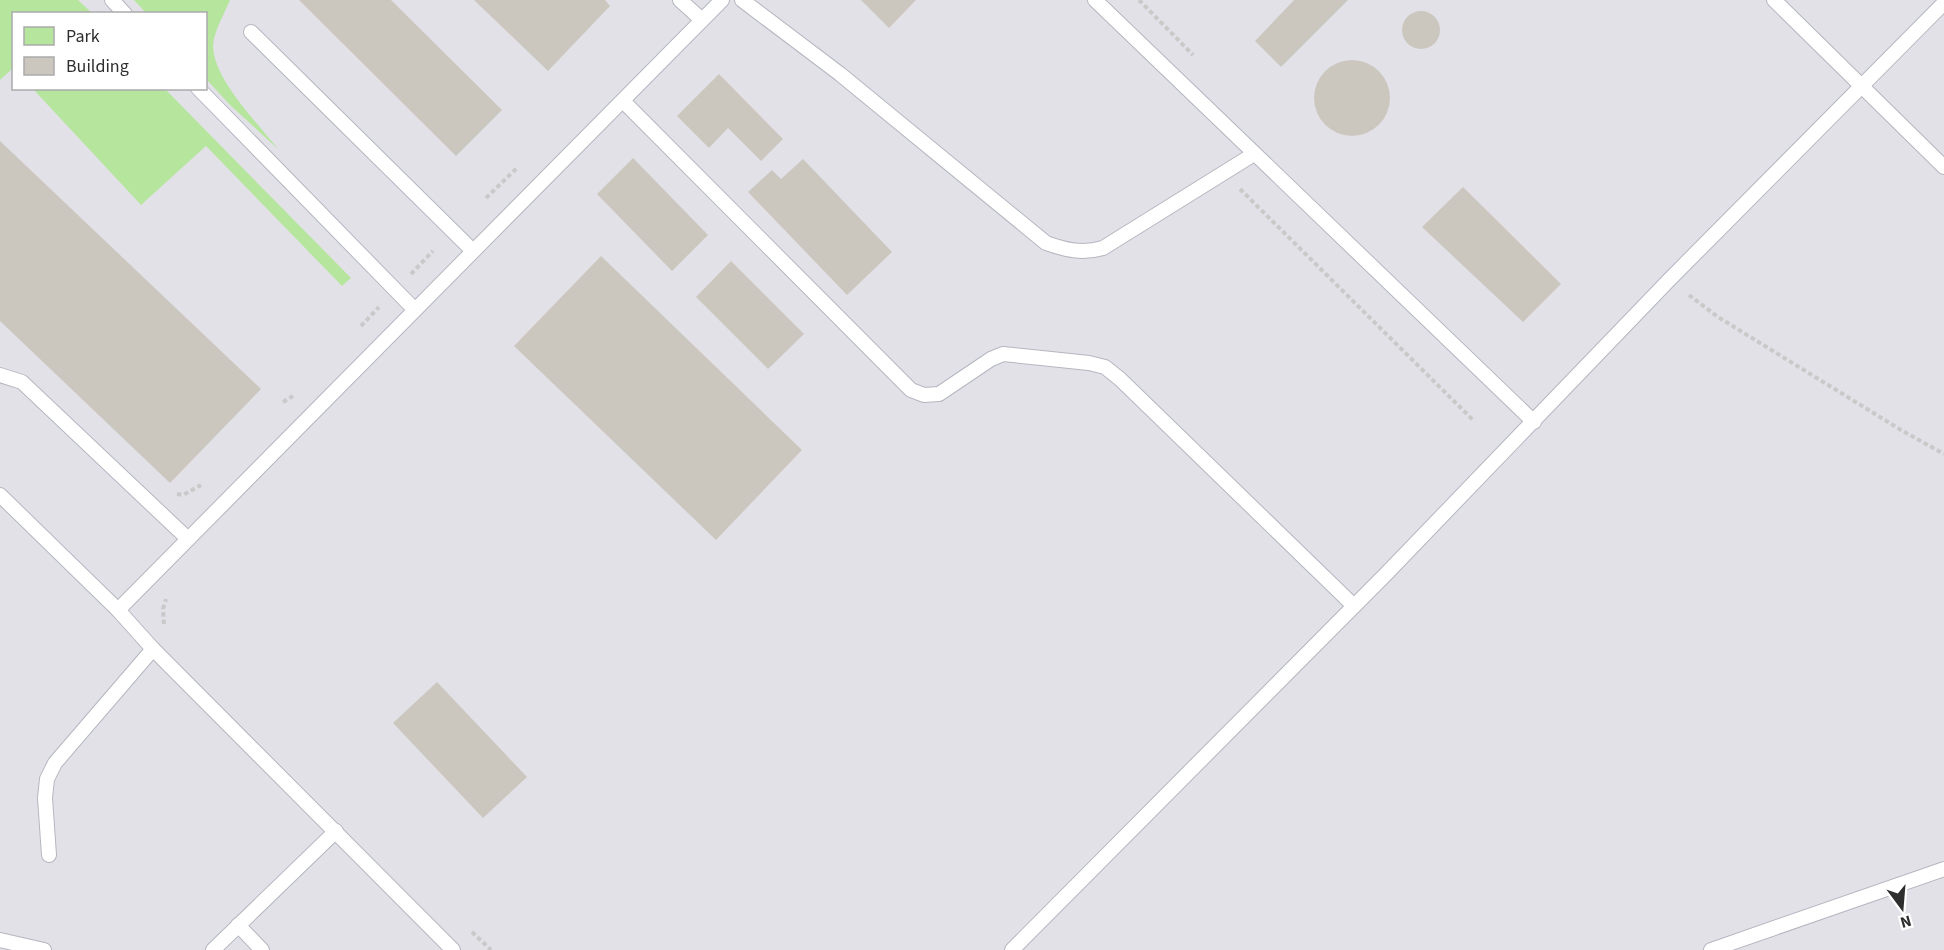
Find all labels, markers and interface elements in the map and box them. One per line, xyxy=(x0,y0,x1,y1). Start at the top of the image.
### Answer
legend xyxy=(12,12,207,90)
text: Park xyxy=(66,24,100,49)
text: Building xyxy=(66,54,129,79)
north arrow xyxy=(1872,878,1932,938)
text: N xyxy=(1898,909,1914,933)

